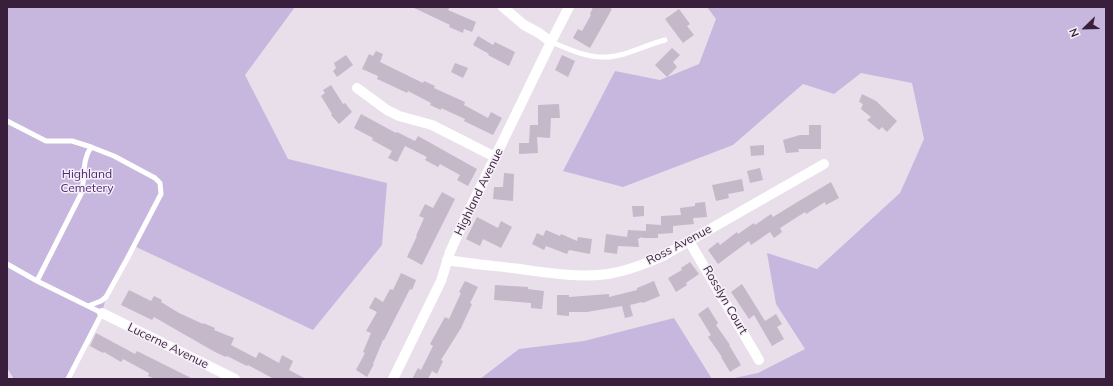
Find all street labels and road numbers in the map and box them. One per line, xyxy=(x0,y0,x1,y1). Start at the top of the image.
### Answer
street label: Highland Avenue xyxy=(452,146,506,238)
street label: Ross Avenue xyxy=(644,222,714,268)
street label: Rosslyn Court xyxy=(700,263,750,337)
street label: Lucerne Avenue xyxy=(125,320,211,372)

